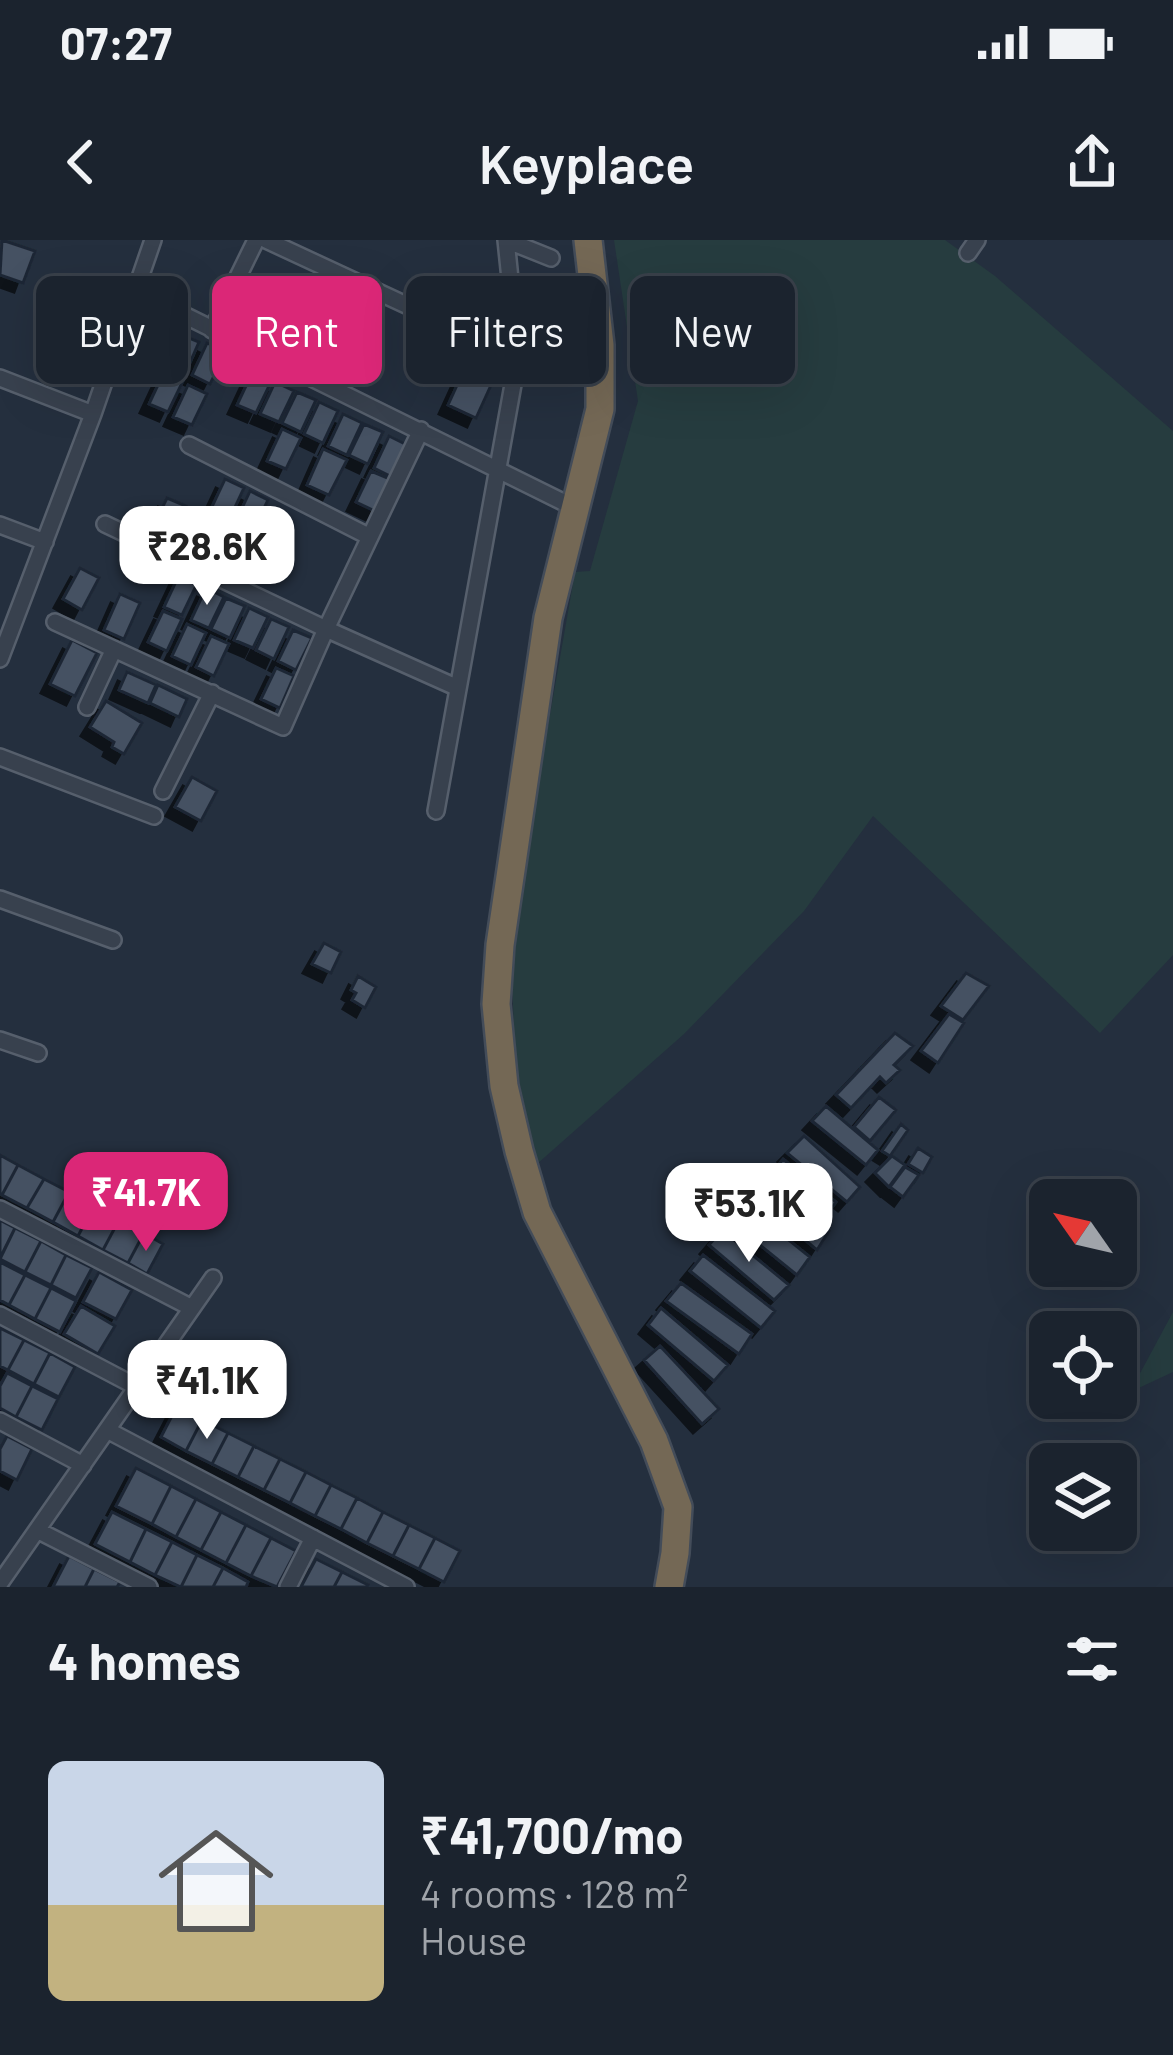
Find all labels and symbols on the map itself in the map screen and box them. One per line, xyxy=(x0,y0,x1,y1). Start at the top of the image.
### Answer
pin: ₹28.6K xyxy=(109,506,305,608)
pin: ₹41.7K xyxy=(48,1152,244,1254)
pin: ₹53.1K xyxy=(651,1163,847,1265)
north arrow xyxy=(1029,1179,1137,1287)
pin: ₹41.1K xyxy=(109,1340,305,1442)

